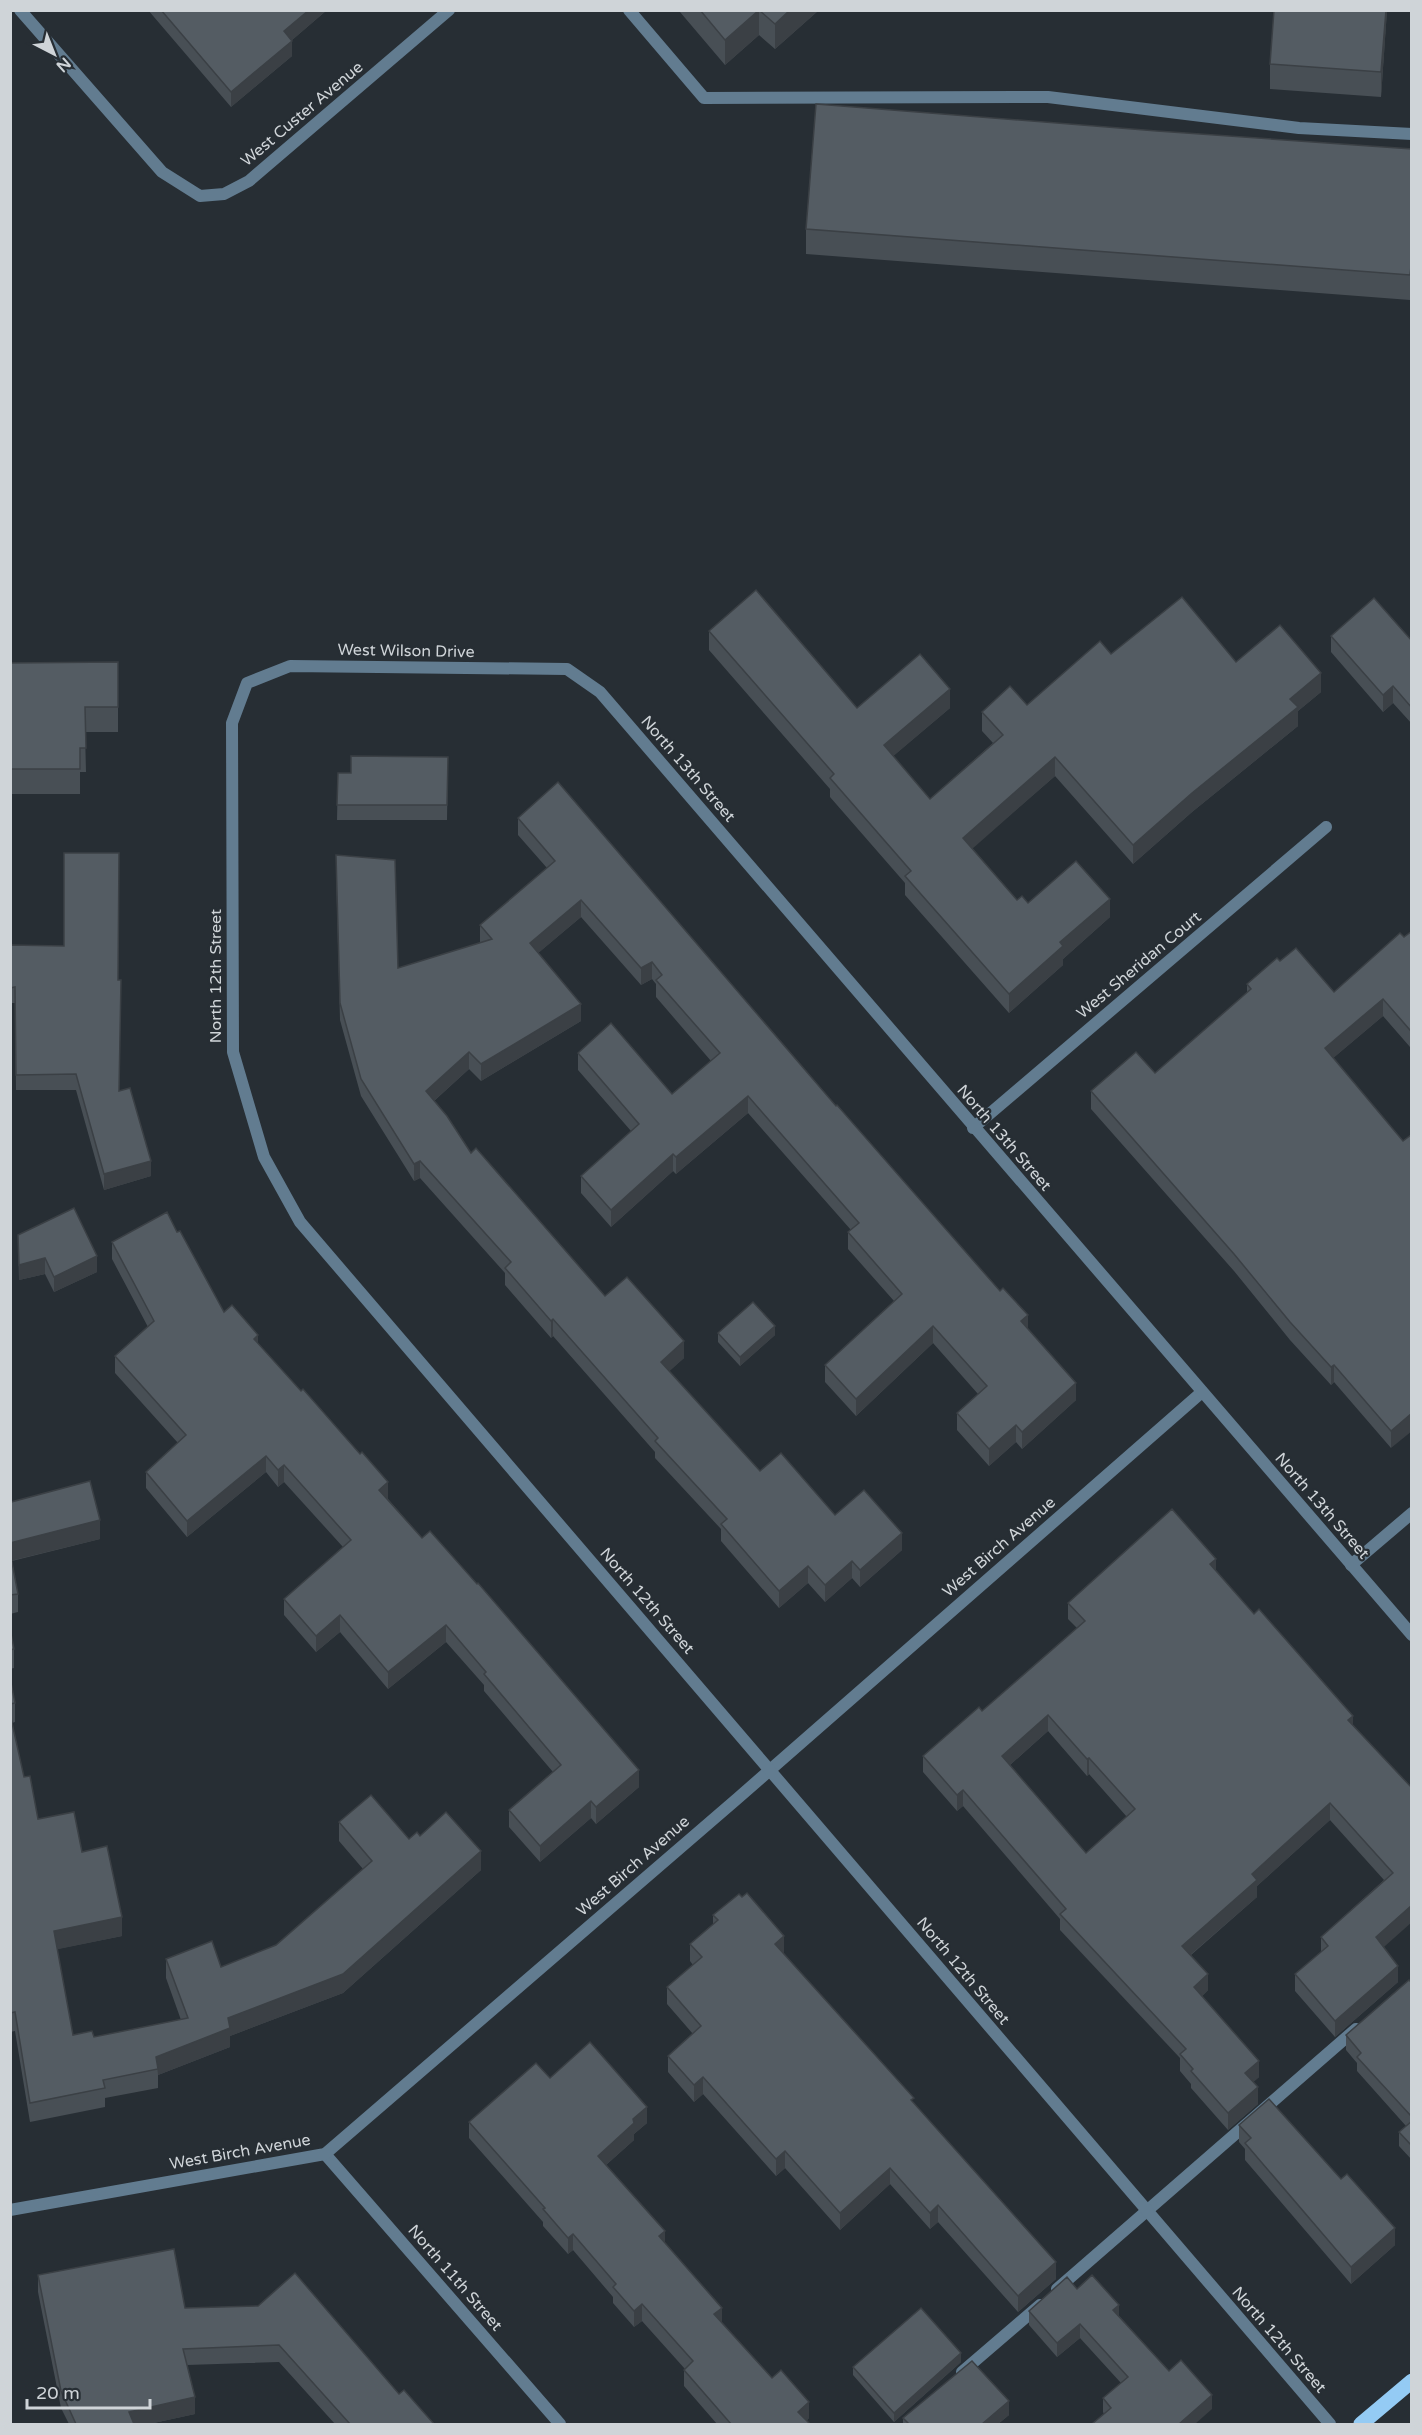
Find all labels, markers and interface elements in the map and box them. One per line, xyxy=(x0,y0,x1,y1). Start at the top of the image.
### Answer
north arrow xyxy=(24,24,84,84)
text: N xyxy=(52,53,75,76)
street label: West Custer Avenue xyxy=(237,57,367,171)
street label: West Wilson Drive xyxy=(337,640,475,662)
street label: North 13th Street xyxy=(636,712,740,826)
street label: West Sheridan Court xyxy=(1073,907,1205,1023)
street label: North 12th Street xyxy=(206,909,226,1043)
street label: North 13th Street xyxy=(952,1081,1056,1195)
street label: North 13th Street xyxy=(1270,1449,1374,1563)
street label: West Birch Avenue xyxy=(939,1493,1059,1601)
street label: North 12th Street xyxy=(595,1544,699,1658)
street label: West Birch Avenue xyxy=(573,1812,693,1920)
street label: North 12th Street xyxy=(912,1913,1014,2029)
street label: West Birch Avenue xyxy=(168,2130,312,2174)
street label: North 11th Street xyxy=(403,2221,507,2335)
street label: North 12th Street xyxy=(1227,2283,1331,2397)
scale bar xyxy=(27,2372,150,2410)
text: 20 m xyxy=(36,2382,80,2404)

